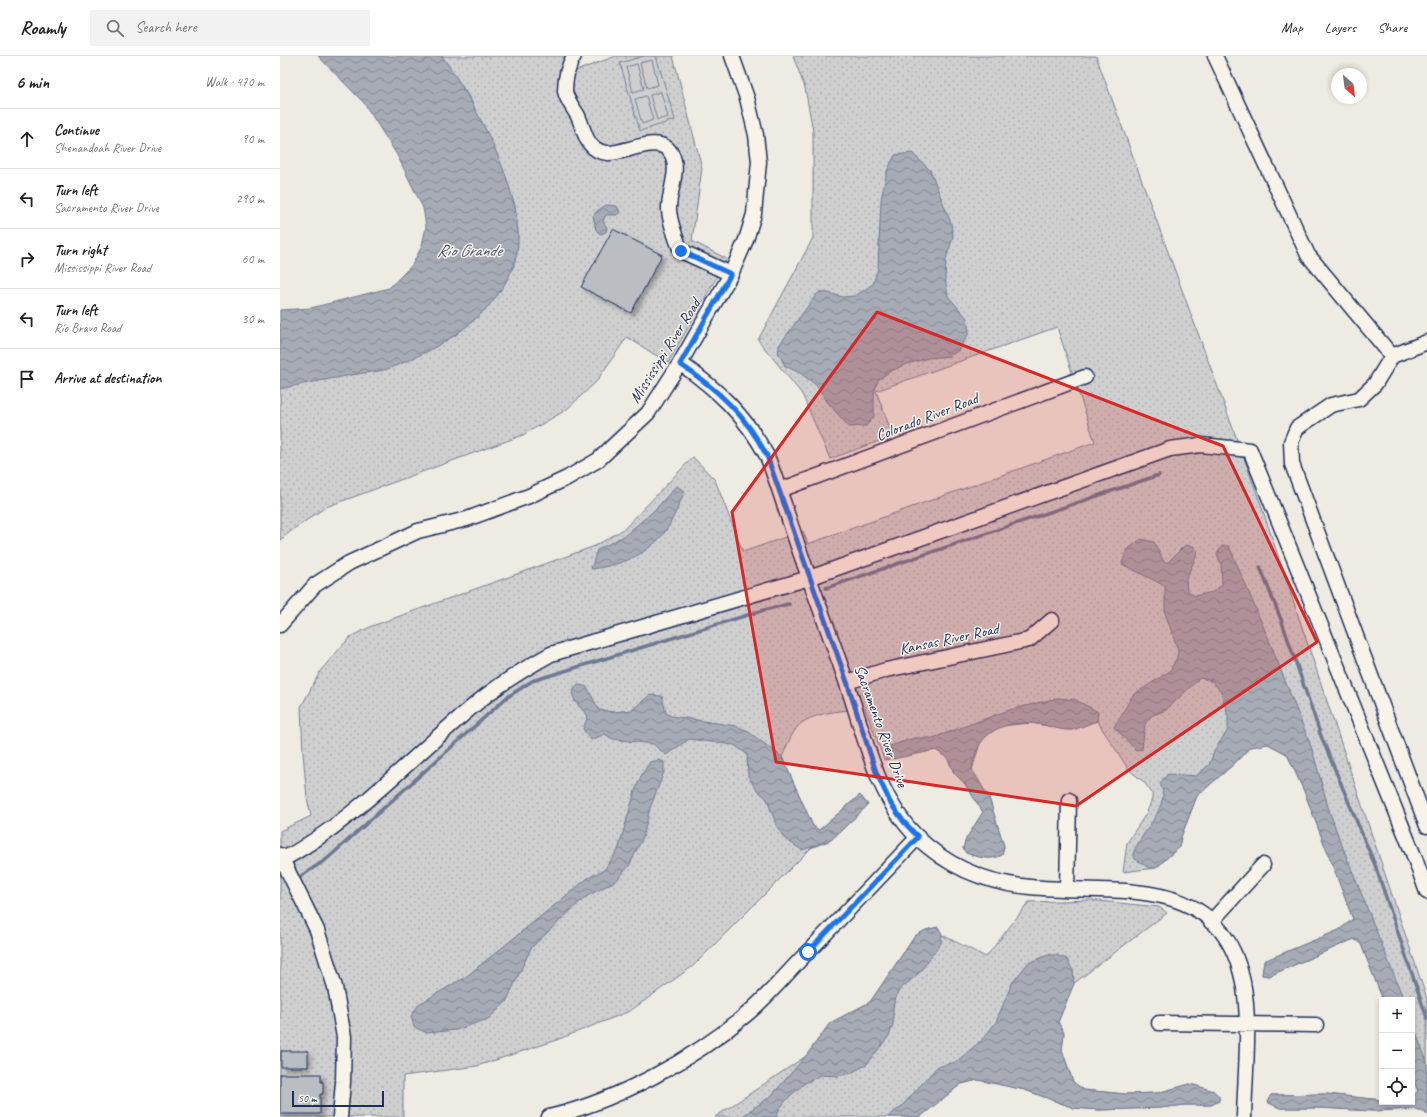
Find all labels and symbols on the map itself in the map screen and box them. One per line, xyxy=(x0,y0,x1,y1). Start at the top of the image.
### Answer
north arrow xyxy=(1331,68,1367,104)
water label: Rio Grande xyxy=(437,240,503,261)
route end xyxy=(672,242,690,260)
street label: Mississippi River Road xyxy=(625,293,707,407)
street label: Colorado River Road xyxy=(873,387,983,446)
street label: Kansas River Road xyxy=(898,618,1003,659)
street label: Sacramento River Drive xyxy=(850,662,913,792)
route start xyxy=(799,943,817,961)
scale bar xyxy=(292,1089,384,1108)

